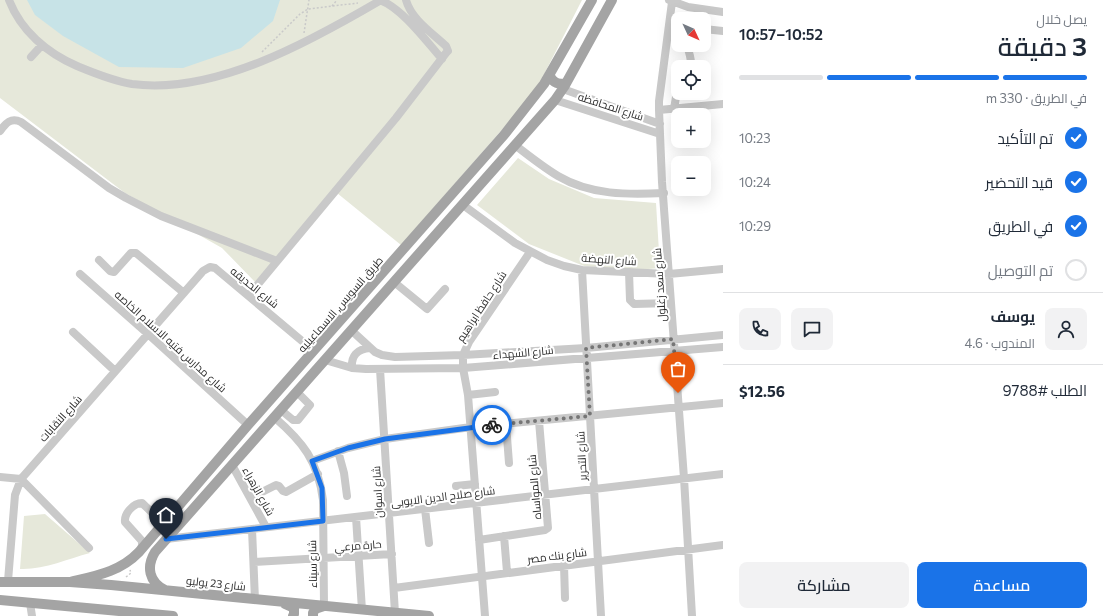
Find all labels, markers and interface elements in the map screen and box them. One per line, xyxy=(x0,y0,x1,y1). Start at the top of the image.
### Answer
text: يصل خلال xyxy=(1036,11,1087,27)
north arrow xyxy=(671,12,711,52)
map controls xyxy=(671,12,711,196)
text: 10:52–10:57 xyxy=(739,25,823,43)
text: 3 دقيقة xyxy=(998,30,1087,61)
button: locate xyxy=(671,60,711,100)
street label: شارع المحافظه xyxy=(576,89,645,125)
text: في الطريق · 330 m xyxy=(986,90,1087,106)
button: + xyxy=(671,108,711,148)
icon: check xyxy=(1065,127,1087,149)
text: تم التأكيد xyxy=(997,129,1053,147)
text: 10:23 xyxy=(739,130,771,146)
button: − xyxy=(671,156,711,196)
icon: check xyxy=(1065,171,1087,193)
text: قيد التحضير xyxy=(985,173,1053,191)
text: 10:24 xyxy=(739,174,771,190)
icon: check xyxy=(1065,215,1087,237)
text: في الطريق xyxy=(988,217,1053,235)
text: 10:29 xyxy=(739,218,771,234)
street label: شارع سعد زغلول xyxy=(650,248,670,322)
street label: شارع النهضة xyxy=(581,251,637,269)
street label: طريق السويس, الاسماعيليه xyxy=(295,253,386,355)
text: تم التوصيل xyxy=(988,261,1053,279)
street label: شارع الحديقه xyxy=(227,264,282,312)
street label: شارع حافظ ابراهيم xyxy=(453,268,510,345)
street label: شارع مدارس فتيه الاسلام الخاصه xyxy=(111,287,230,396)
text: يوسف xyxy=(990,307,1035,325)
button: phone xyxy=(739,308,781,350)
button: chat xyxy=(791,308,833,350)
button: person xyxy=(1045,308,1087,350)
text: المندوب · 4.6 xyxy=(965,335,1035,351)
street label: شارع الشهداء xyxy=(492,343,554,363)
pin xyxy=(661,352,695,393)
icon: bag xyxy=(667,358,689,380)
text: الطلب #9788 xyxy=(1002,381,1087,399)
text: $12.56 xyxy=(739,382,785,400)
street label: شارع النقابات xyxy=(36,392,86,445)
courier xyxy=(472,405,512,445)
icon: bike xyxy=(481,414,503,436)
street label: شارع التحرير xyxy=(573,431,591,482)
street label: شارع المواساه xyxy=(525,454,545,520)
street label: شارع الزهراء xyxy=(239,464,278,519)
street label: شارع اسوان xyxy=(369,466,387,518)
street label: شارع صلاح الدين الايوبى xyxy=(390,483,496,511)
pin xyxy=(149,498,183,539)
icon: home xyxy=(155,504,177,526)
street label: حارة مرعي xyxy=(334,537,382,556)
street label: شارع سيناء xyxy=(305,540,321,588)
street label: شارع بنك مصر xyxy=(525,545,588,567)
button: مشاركة xyxy=(739,562,909,608)
button: مساعدة xyxy=(917,562,1087,608)
street label: شارع 23 يوليو xyxy=(185,573,246,595)

